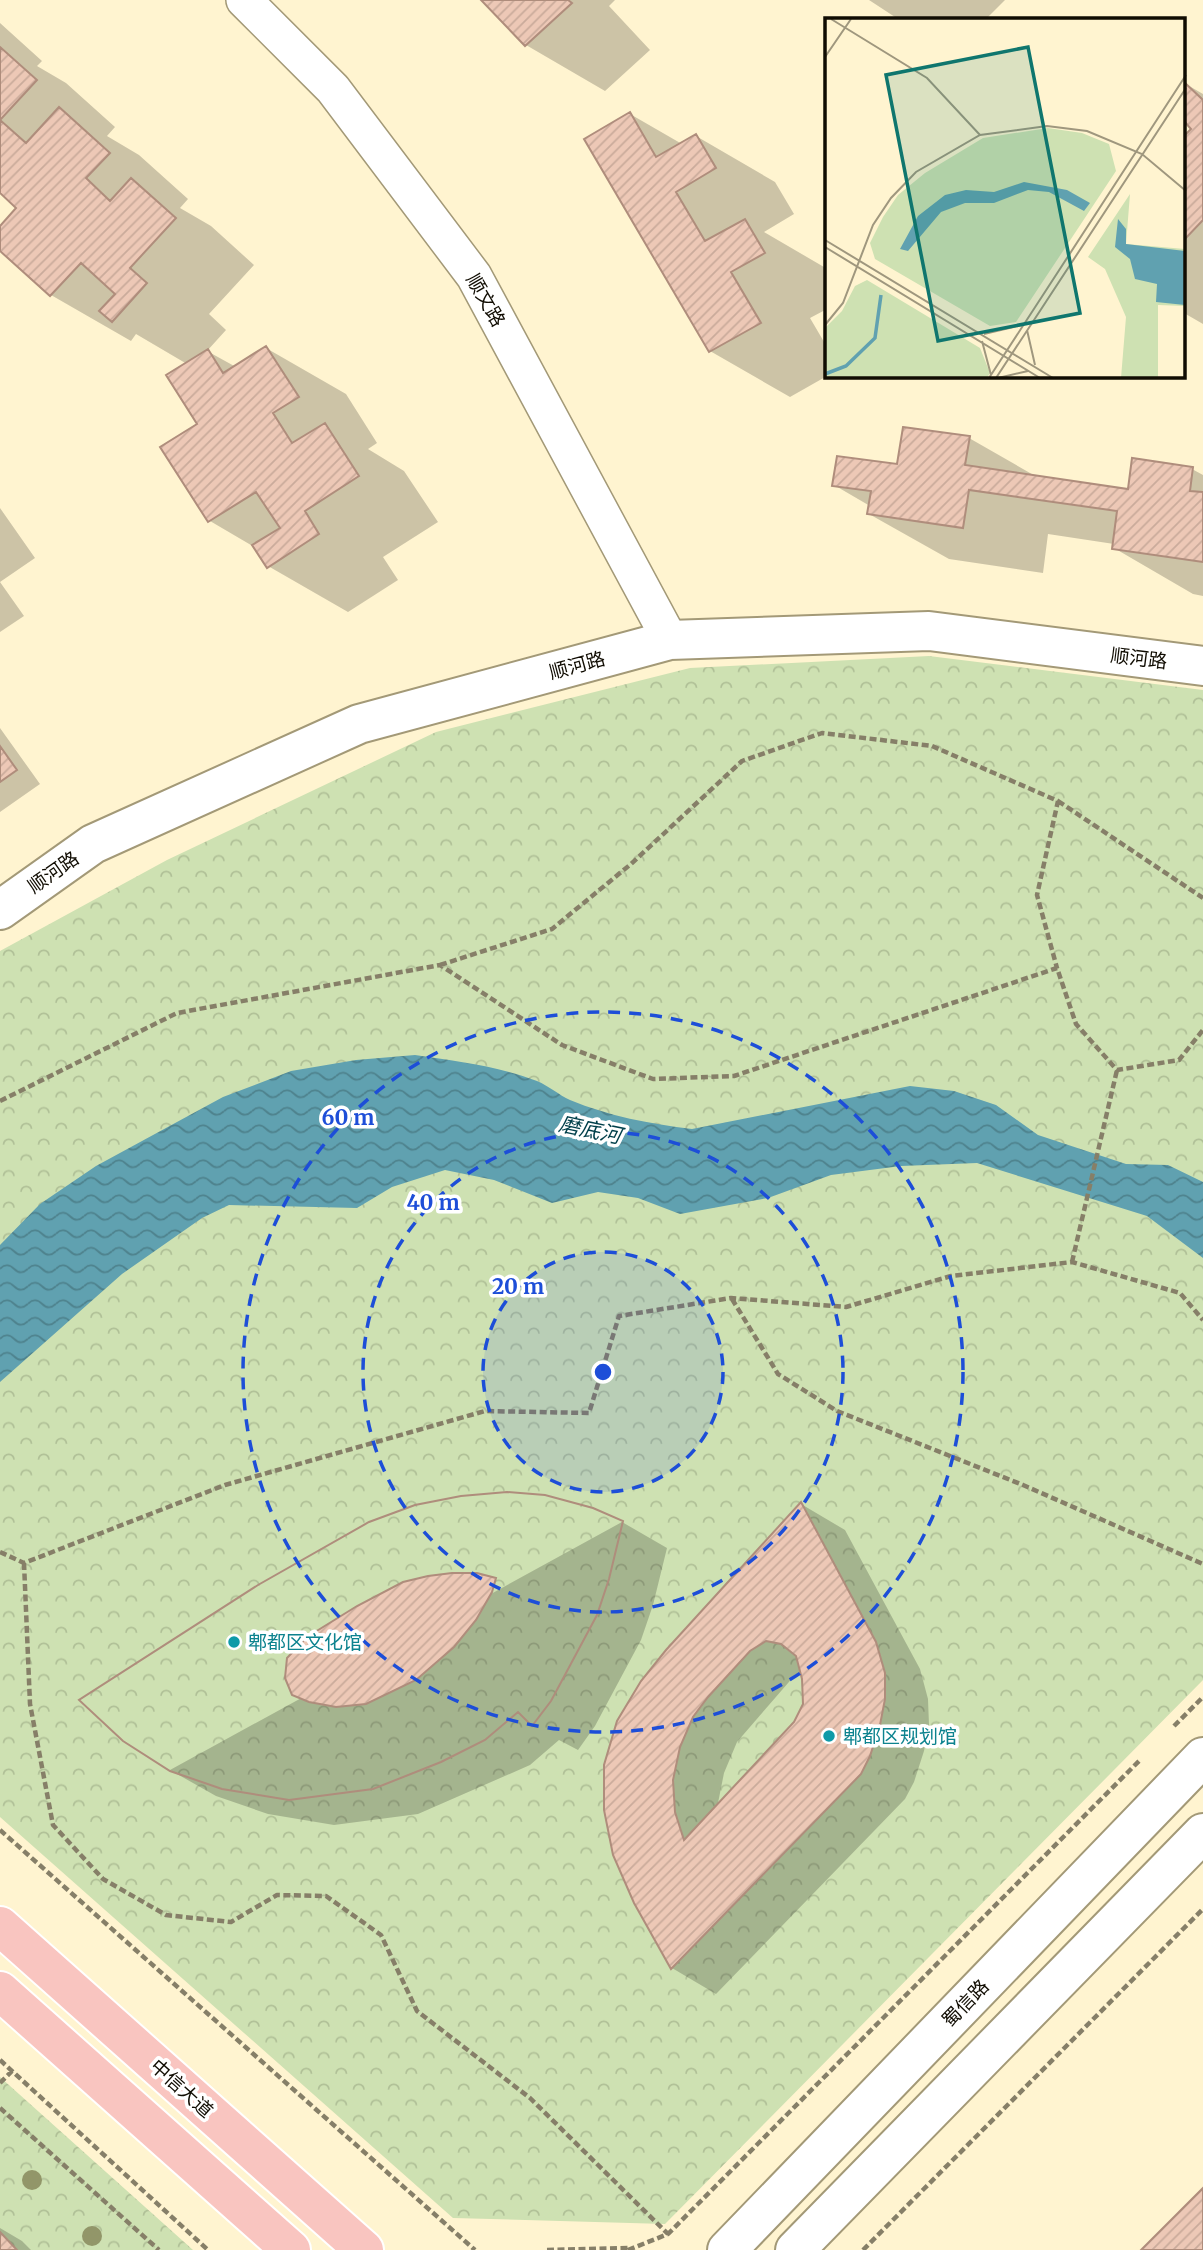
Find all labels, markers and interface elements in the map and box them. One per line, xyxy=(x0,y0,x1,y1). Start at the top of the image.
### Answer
inset map xyxy=(825,18,1186,378)
street label: 顺文路 xyxy=(461,269,511,331)
street label: 顺河路 xyxy=(1109,643,1169,673)
street label: 顺河路 xyxy=(546,646,608,684)
street label: 顺河路 xyxy=(23,846,83,898)
text: 60 m xyxy=(322,1104,374,1131)
water label: 磨底河 xyxy=(556,1110,628,1150)
text: 40 m xyxy=(406,1189,460,1216)
text: 20 m xyxy=(492,1273,544,1300)
centre of rings xyxy=(591,1360,615,1384)
place label: 郫都区文化馆 xyxy=(248,1630,362,1654)
marker: 郫都区文化馆 xyxy=(226,1634,242,1650)
place label: 郫都区规划馆 xyxy=(843,1724,957,1748)
marker: 郫都区规划馆 xyxy=(821,1728,837,1744)
street label: 蜀信路 xyxy=(937,1974,993,2032)
street label: 中信大道 xyxy=(146,2054,218,2122)

